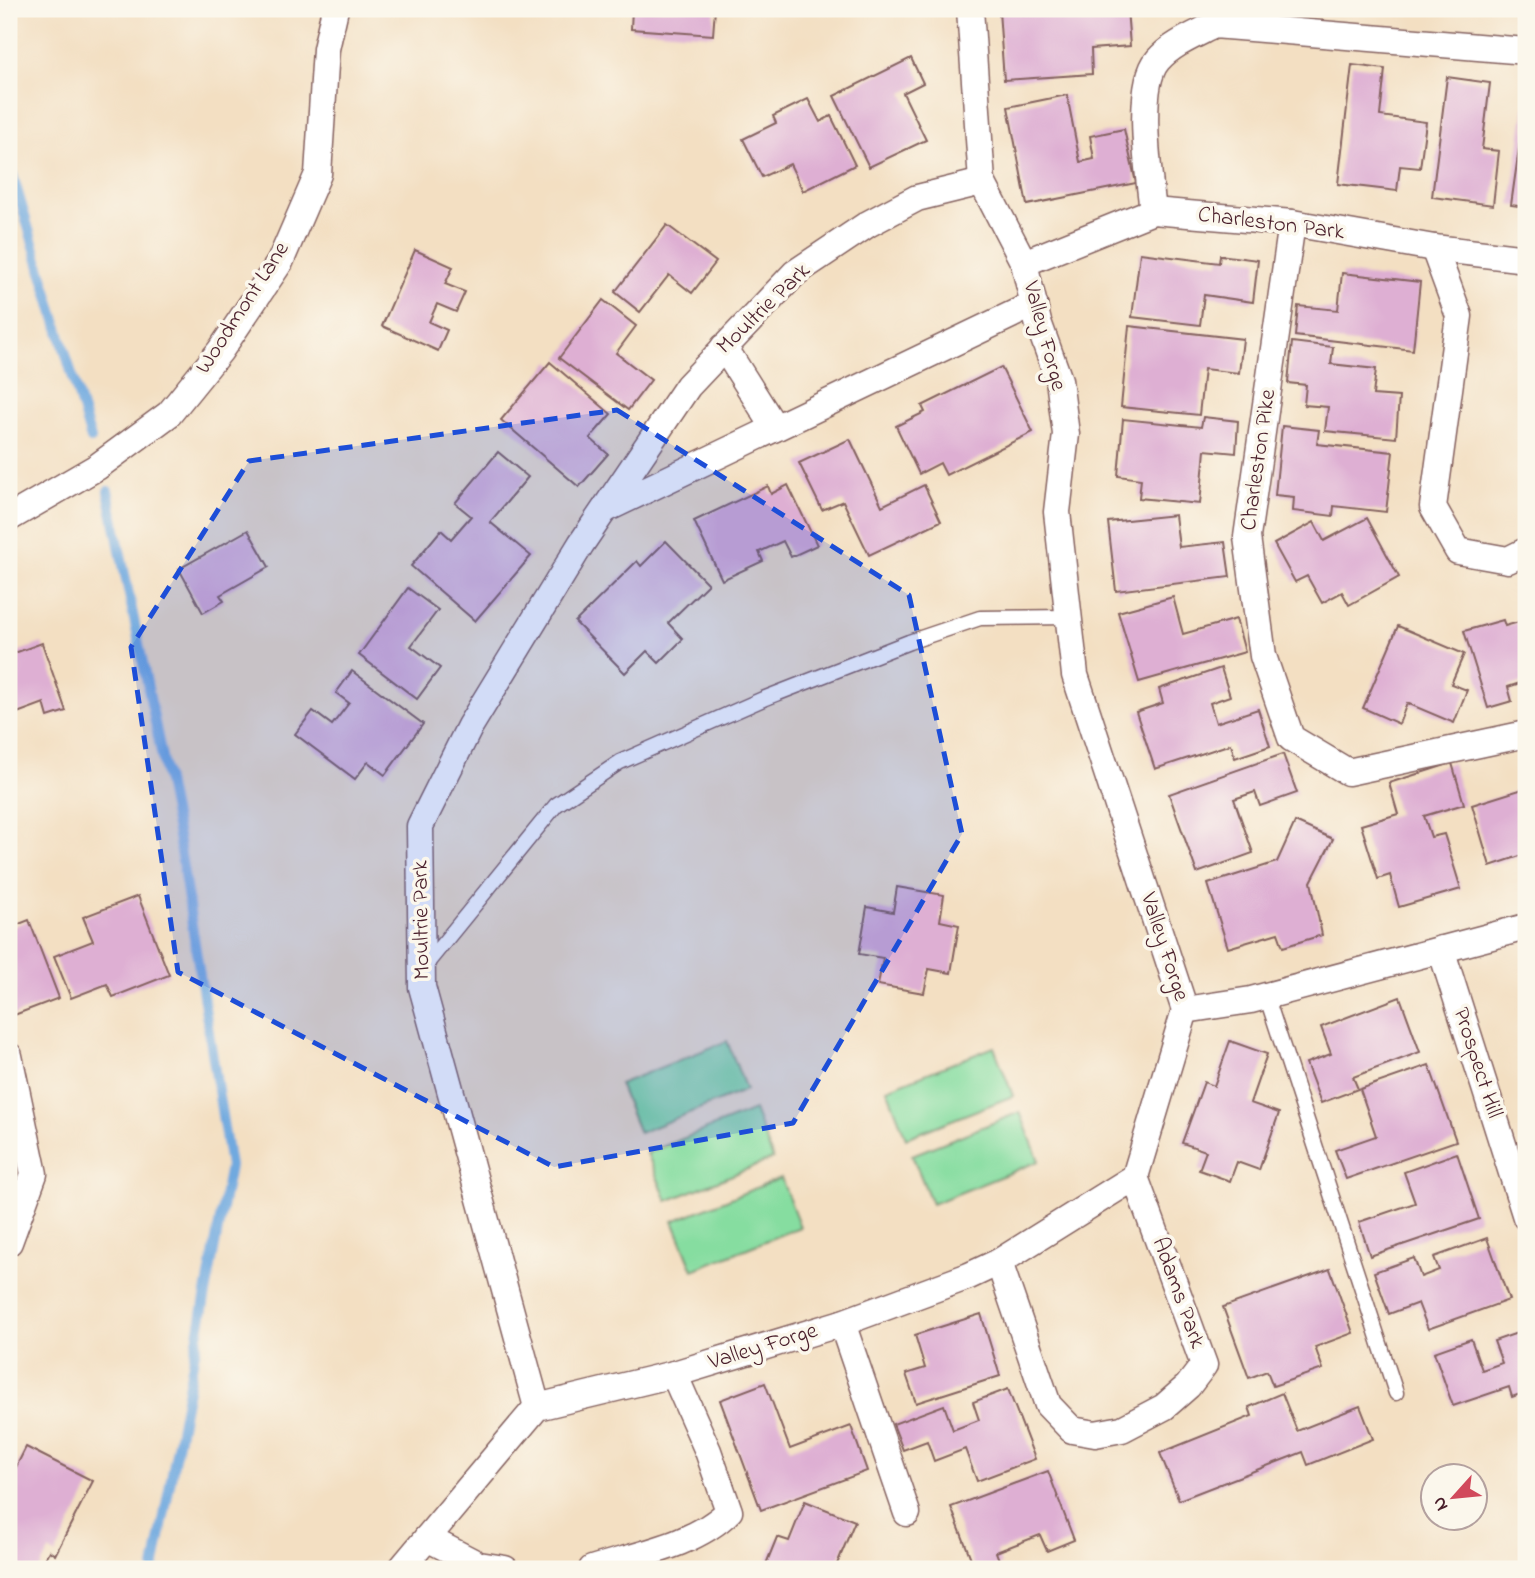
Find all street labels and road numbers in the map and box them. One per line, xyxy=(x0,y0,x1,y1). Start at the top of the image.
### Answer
street label: Charleston Park xyxy=(1196,199,1347,249)
street label: Woodmont Lane xyxy=(188,235,299,381)
street label: Moultrie Park xyxy=(710,255,819,362)
street label: Valley Forge xyxy=(1011,276,1075,396)
street label: Charleston Pike xyxy=(1233,387,1285,533)
street label: Moultrie Park xyxy=(404,859,440,980)
street label: Valley Forge xyxy=(1129,888,1197,1007)
street label: Prospect Hill xyxy=(1444,1003,1510,1123)
street label: Adams Park xyxy=(1143,1233,1214,1354)
street label: Valley Forge xyxy=(703,1315,823,1381)

